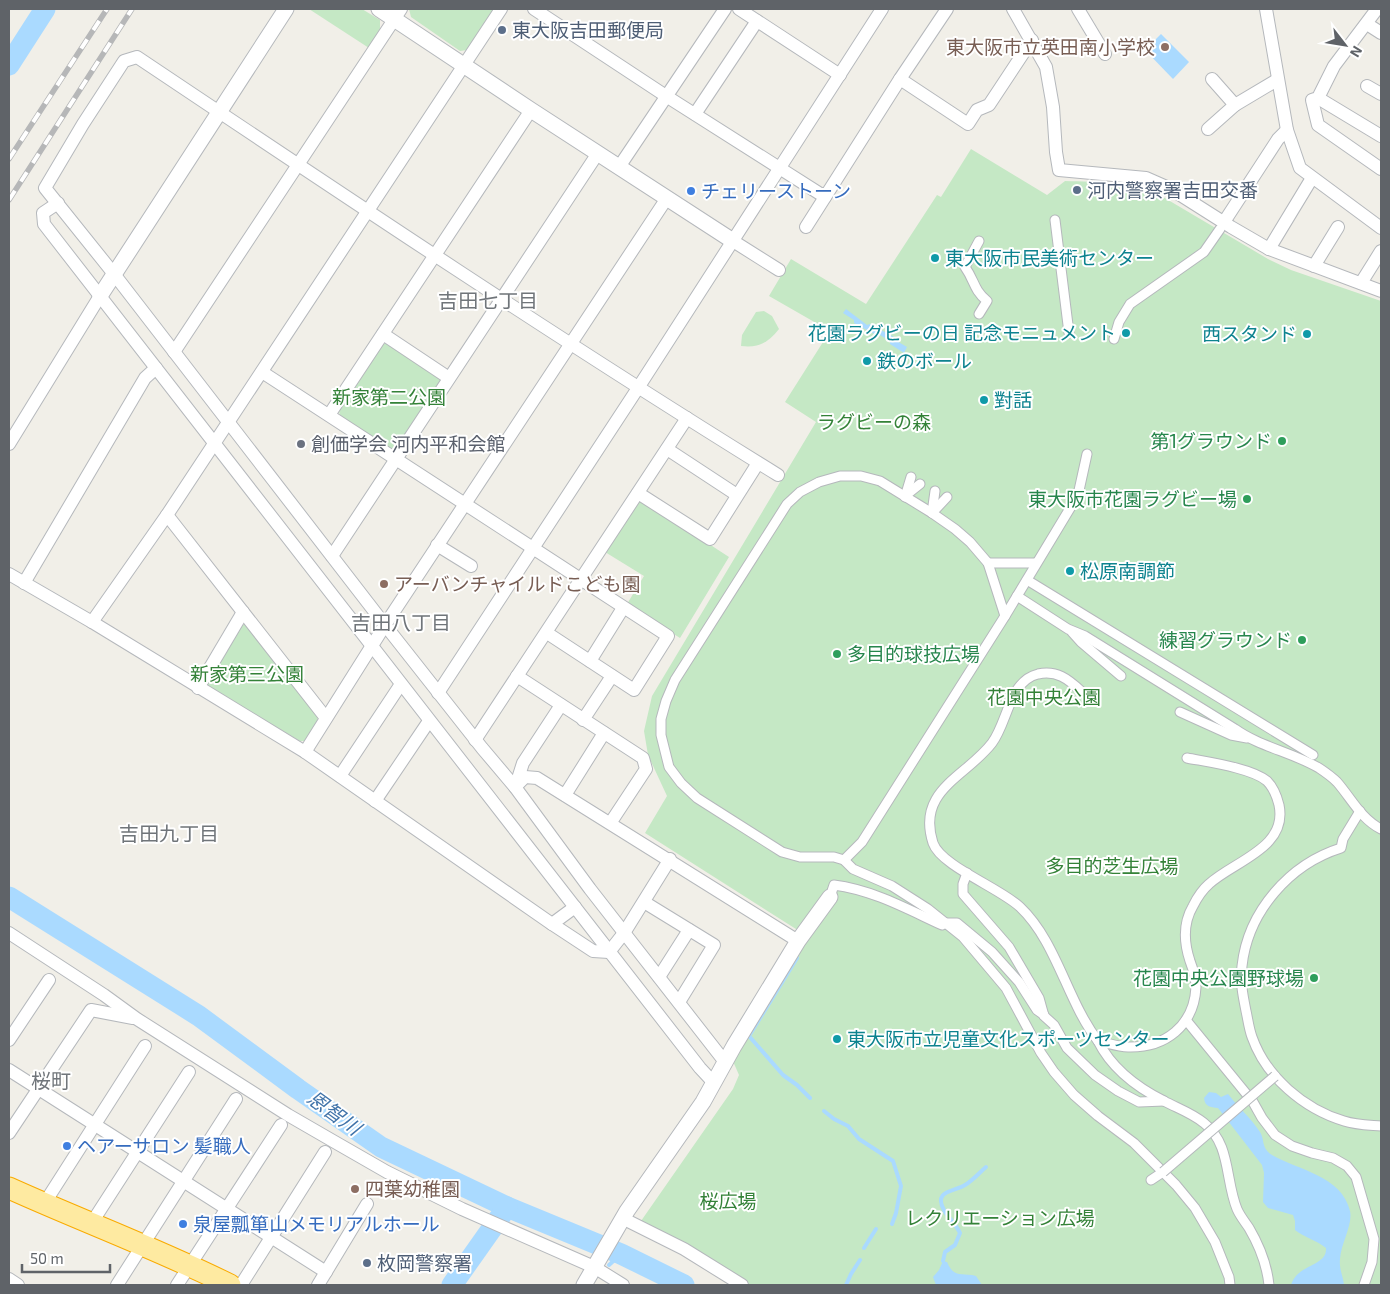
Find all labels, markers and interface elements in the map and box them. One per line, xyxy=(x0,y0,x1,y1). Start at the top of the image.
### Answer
place label: 東大阪吉田郵便局 xyxy=(512,18,664,41)
north arrow xyxy=(1320,20,1370,70)
marker: 東大阪吉田郵便局 xyxy=(496,24,508,36)
place label: 東大阪市立英田南小学校 xyxy=(946,35,1155,58)
marker: 東大阪市立英田南小学校 xyxy=(1159,41,1171,53)
text: N xyxy=(1347,43,1366,61)
place label: 河内警察署吉田交番 xyxy=(1087,178,1258,201)
place label: チェリーストーン xyxy=(701,179,851,202)
marker: 河内警察署吉田交番 xyxy=(1071,184,1083,196)
marker: チェリーストーン xyxy=(685,185,697,197)
place label: 東大阪市民美術センター xyxy=(945,246,1154,269)
marker: 東大阪市民美術センター xyxy=(929,252,941,264)
district label: 吉田七丁目 xyxy=(438,288,538,312)
place label: 花園ラグビーの日 記念モニュメント xyxy=(808,321,1116,344)
place label: 西スタンド xyxy=(1202,322,1297,345)
marker: 花園ラグビーの日 記念モニュメント xyxy=(1120,327,1132,339)
marker: 西スタンド xyxy=(1301,328,1313,340)
place label: 鉄のボール xyxy=(877,349,972,372)
marker: 鉄のボール xyxy=(861,355,873,367)
park label: 新家第二公園 xyxy=(332,385,446,408)
place label: 對話 xyxy=(994,388,1032,411)
marker: 對話 xyxy=(978,394,990,406)
park label: ラグビーの森 xyxy=(817,410,931,433)
place label: 第1グラウンド xyxy=(1150,429,1272,452)
place label: 創価学会 河内平和会館 xyxy=(311,432,505,455)
marker: 第1グラウンド xyxy=(1276,435,1288,447)
marker: 創価学会 河内平和会館 xyxy=(295,438,307,450)
place label: 東大阪市花園ラグビー場 xyxy=(1028,487,1237,510)
marker: 東大阪市花園ラグビー場 xyxy=(1241,493,1253,505)
place label: 松原南調節 xyxy=(1080,559,1175,582)
marker: 松原南調節 xyxy=(1064,565,1076,577)
place label: アーバンチャイルドこども園 xyxy=(394,572,640,595)
marker: アーバンチャイルドこども園 xyxy=(378,578,390,590)
district label: 吉田八丁目 xyxy=(351,610,451,634)
place label: 練習グラウンド xyxy=(1159,628,1292,651)
marker: 練習グラウンド xyxy=(1296,634,1308,646)
place label: 多目的球技広場 xyxy=(847,642,980,665)
marker: 多目的球技広場 xyxy=(831,648,843,660)
park label: 新家第三公園 xyxy=(190,662,304,685)
park label: 花園中央公園 xyxy=(987,685,1101,708)
district label: 吉田九丁目 xyxy=(119,821,219,845)
park label: 多目的芝生広場 xyxy=(1045,854,1179,877)
place label: 花園中央公園野球場 xyxy=(1133,966,1304,989)
marker: 花園中央公園野球場 xyxy=(1308,972,1320,984)
place label: 東大阪市立児童文化スポーツセンター xyxy=(847,1027,1170,1050)
marker: 東大阪市立児童文化スポーツセンター xyxy=(831,1033,843,1045)
district label: 桜町 xyxy=(31,1068,71,1092)
water label: 恩智川 xyxy=(303,1085,368,1141)
place label: ヘアーサロン 髪職人 xyxy=(77,1134,251,1157)
marker: ヘアーサロン 髪職人 xyxy=(61,1140,73,1152)
place label: 四葉幼稚園 xyxy=(365,1177,460,1200)
marker: 四葉幼稚園 xyxy=(349,1183,361,1195)
park label: 桜広場 xyxy=(699,1189,757,1212)
park label: レクリエーション広場 xyxy=(905,1206,1095,1229)
place label: 泉屋瓢箪山メモリアルホール xyxy=(193,1212,440,1235)
marker: 泉屋瓢箪山メモリアルホール xyxy=(177,1218,189,1230)
scale bar xyxy=(22,1242,110,1274)
text: 50 m xyxy=(30,1249,64,1267)
place label: 枚岡警察署 xyxy=(377,1251,472,1274)
marker: 枚岡警察署 xyxy=(361,1257,373,1269)

